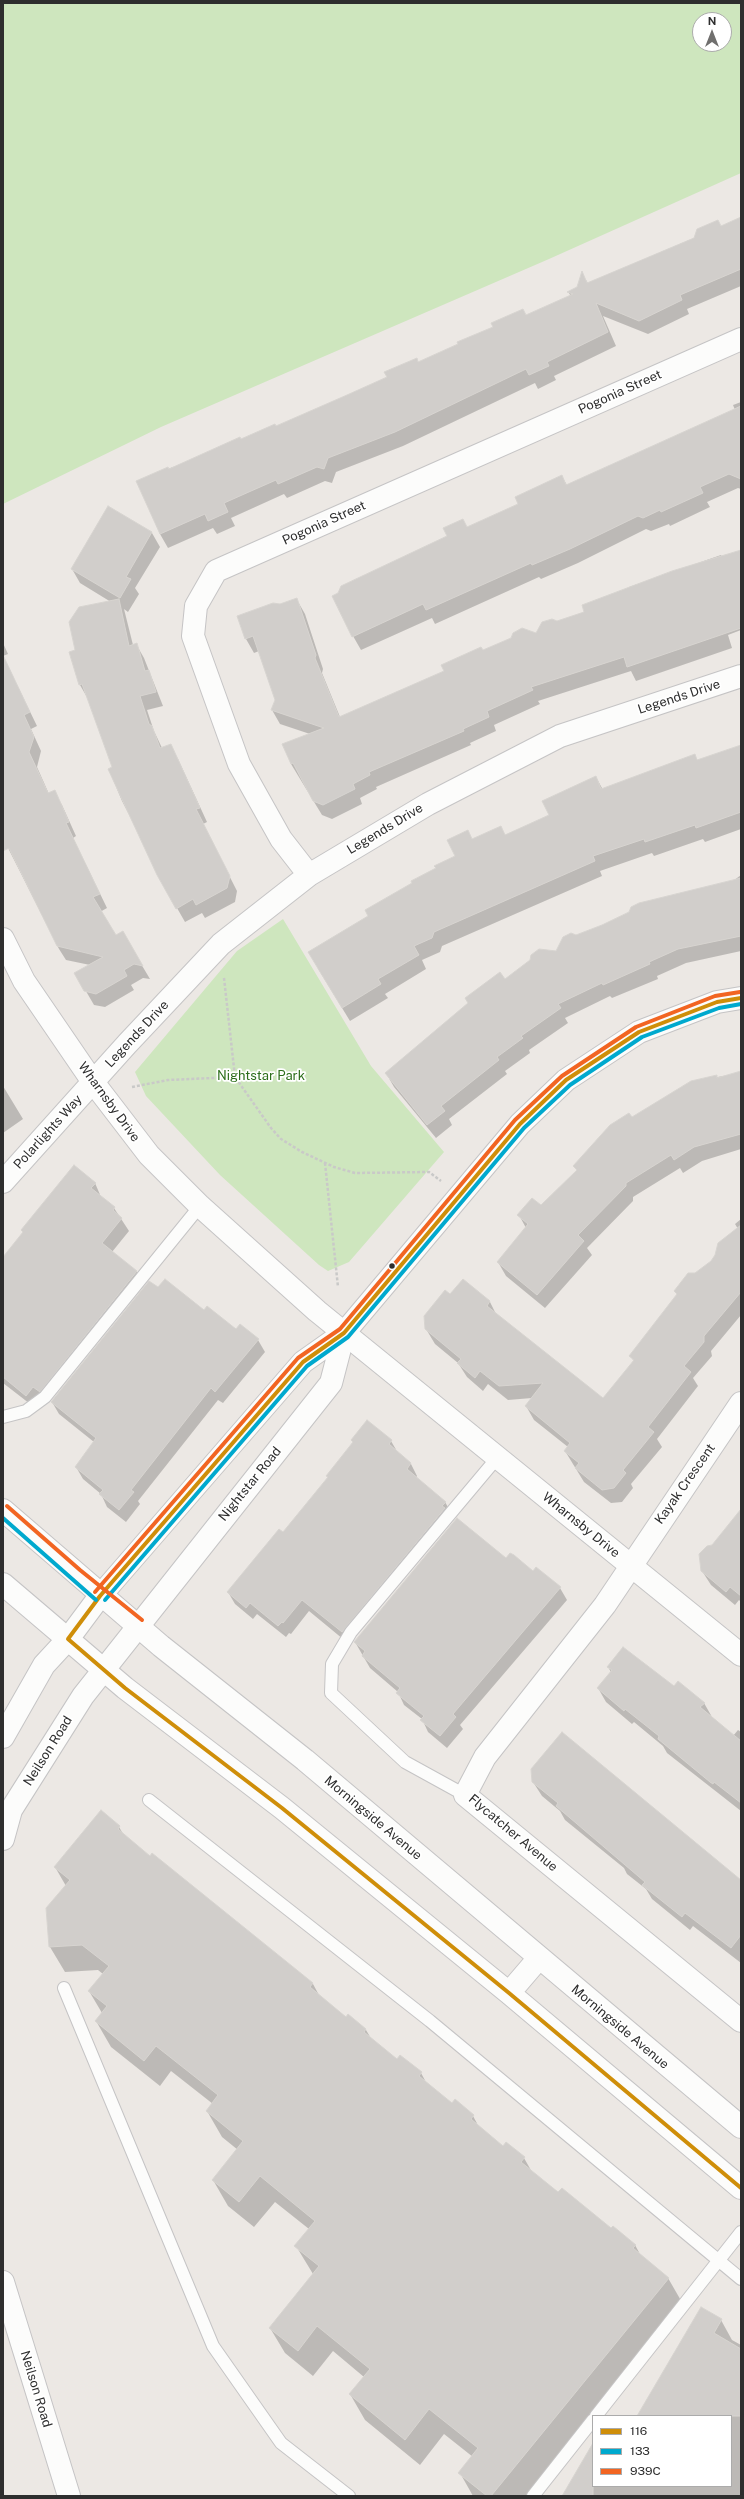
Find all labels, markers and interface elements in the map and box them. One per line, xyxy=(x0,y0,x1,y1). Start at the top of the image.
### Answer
north arrow xyxy=(692,12,732,52)
text: N xyxy=(708,15,716,27)
street label: Pogonia Street xyxy=(576,367,664,417)
street label: Pogonia Street xyxy=(280,498,368,548)
street label: Legends Drive xyxy=(636,676,722,718)
street label: Legends Drive xyxy=(344,800,426,858)
street label: Legends Drive xyxy=(102,997,172,1071)
street label: Wharnsby Drive xyxy=(75,1059,143,1145)
park label: Nightstar Park xyxy=(217,1068,305,1084)
street label: Polarlights Way xyxy=(11,1092,85,1172)
unlabelled marker xyxy=(387,1261,397,1271)
street label: Kayak Crescent xyxy=(651,1441,719,1527)
street label: Nightstar Road xyxy=(215,1444,285,1524)
street label: Wharnsby Drive xyxy=(539,1489,623,1561)
street label: Neilson Road xyxy=(20,1713,76,1789)
street label: Morningside Avenue xyxy=(321,1773,425,1863)
street label: Flycatcher Avenue xyxy=(465,1791,561,1875)
street label: Morningside Avenue xyxy=(568,1982,672,2072)
street label: Neilson Road xyxy=(17,2349,55,2429)
legend xyxy=(592,2415,732,2487)
text: 116 xyxy=(630,2424,647,2438)
text: 133 xyxy=(630,2444,650,2458)
text: 939C xyxy=(630,2464,661,2478)

